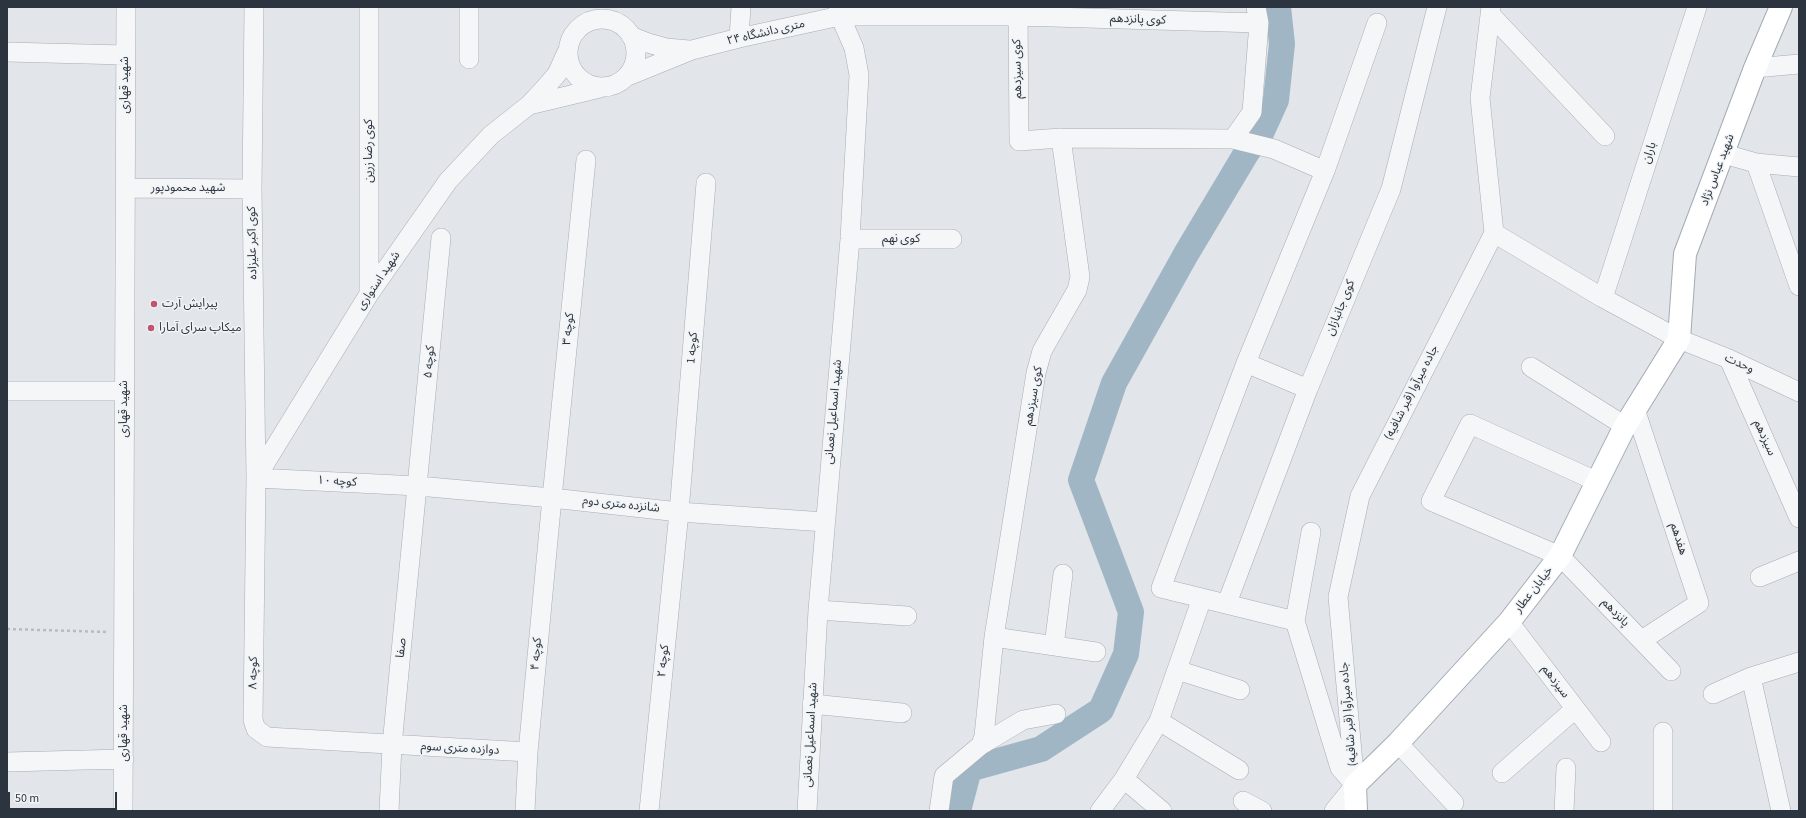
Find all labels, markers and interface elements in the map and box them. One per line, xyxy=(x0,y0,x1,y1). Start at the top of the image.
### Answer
street label: کوی پانزدهم xyxy=(1110,12,1166,28)
street label: ۲۴ متری دانشگاه xyxy=(726,17,806,49)
street label: کوی سیزدهم xyxy=(1010,39,1026,99)
street label: شهید قهاری xyxy=(118,56,132,114)
street label: کوی رضا زرین xyxy=(362,119,376,183)
street label: شهید عباس نژاد xyxy=(1698,132,1738,208)
street label: باران xyxy=(1640,140,1660,166)
street label: شهید محمودپور xyxy=(151,181,225,195)
street label: کوی اکبر علیزاده xyxy=(245,206,261,280)
street label: کوی نهم xyxy=(882,232,920,246)
street label: شهید استواری xyxy=(354,249,404,313)
street label: کوی جانبازان xyxy=(1323,278,1359,338)
place label: پیرایش آرت xyxy=(162,297,218,311)
marker: پیرایش آرت xyxy=(149,299,159,309)
street label: کوچه ۳ xyxy=(560,312,578,346)
place label: میکاپ سرای آمارا xyxy=(159,321,241,335)
marker: میکاپ سرای آمارا xyxy=(146,323,156,333)
street label: کوچه 1 xyxy=(684,331,702,365)
street label: جاده میرآوا (قبر شافیه) xyxy=(1382,343,1442,443)
street label: کوچه ۵ xyxy=(421,345,439,379)
street label: وحدت xyxy=(1722,351,1756,377)
street label: شهید اسماعیل نعمانی xyxy=(822,359,846,465)
street label: کوی سیزدهم xyxy=(1022,365,1046,427)
street label: شهید قهاری xyxy=(117,380,131,438)
street label: سیزدهم xyxy=(1750,418,1778,458)
street label: کوچه ۱۰ xyxy=(317,474,357,490)
street label: شانزده متری دوم xyxy=(582,494,660,516)
street label: هفدهم xyxy=(1666,521,1690,557)
street label: خیابان عطار xyxy=(1511,564,1557,616)
street label: پانزدهم xyxy=(1598,596,1632,630)
street label: صفا xyxy=(394,637,410,659)
street label: کوچه ۴ xyxy=(528,637,546,671)
street label: کوچه ۲ xyxy=(655,644,673,678)
street label: کوچه ۸ xyxy=(247,656,261,690)
street label: جاده میرآوا (قبر شافیه) xyxy=(1337,661,1361,767)
street label: سیزدهم xyxy=(1538,663,1572,701)
street label: شهید اسماعیل نعمانی xyxy=(801,682,821,788)
street label: شهید قهاری xyxy=(117,704,131,762)
street label: دوازده متری سوم xyxy=(420,740,500,758)
scale bar xyxy=(10,784,119,810)
text: 50 m xyxy=(15,790,39,807)

